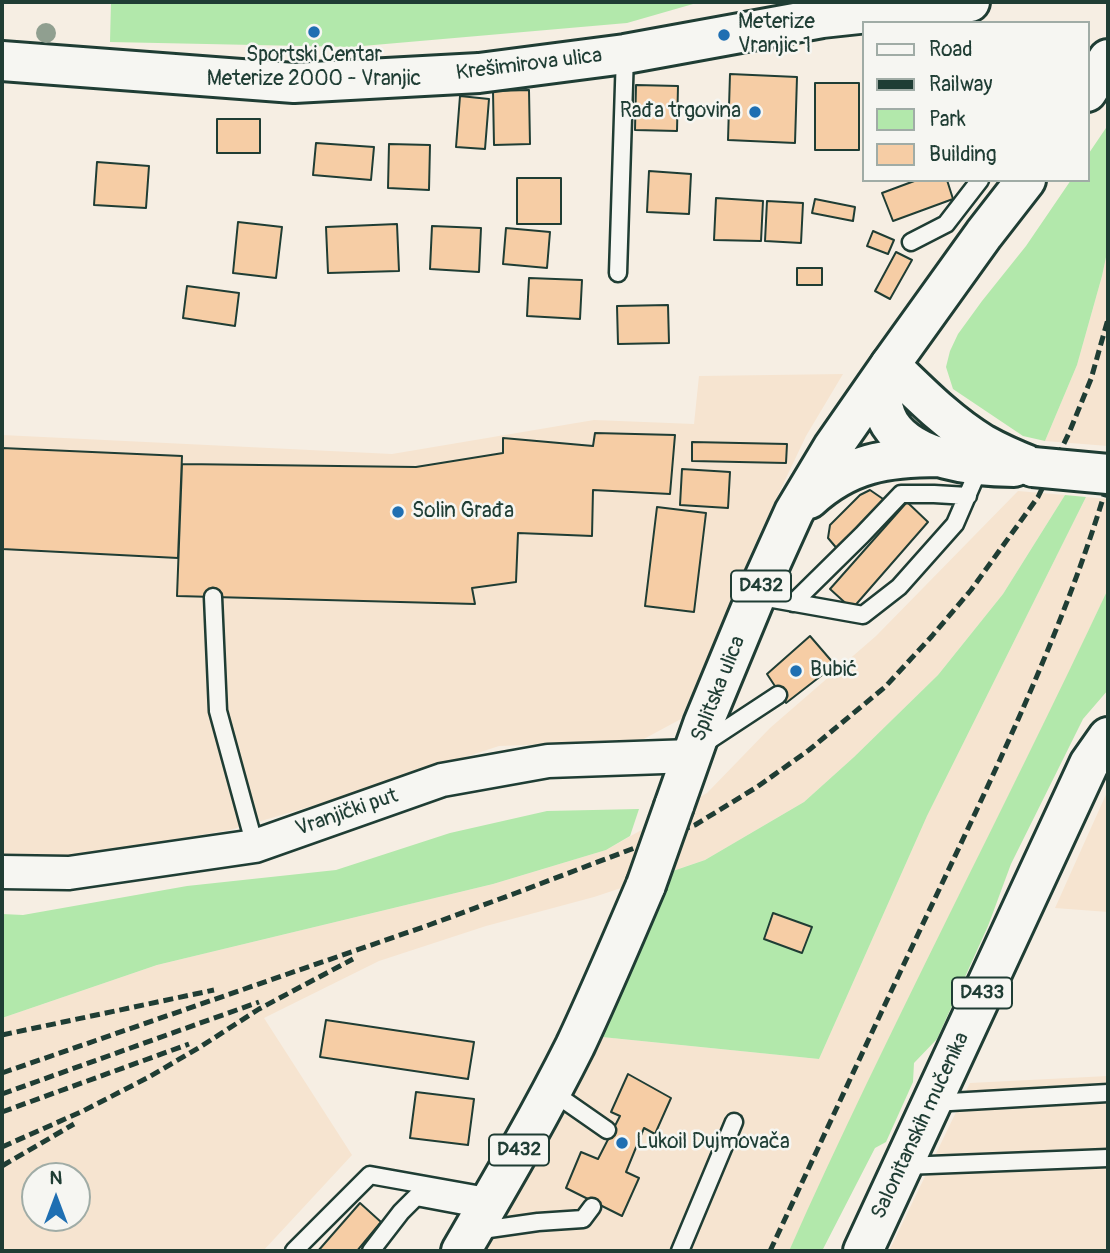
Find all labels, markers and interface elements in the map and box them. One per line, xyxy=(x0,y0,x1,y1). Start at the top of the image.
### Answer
place label: Meterize Vranjic 1 xyxy=(738,10,815,60)
legend xyxy=(862,21,1089,182)
marker: Sportski Centar Meterize 2000 - Vranjic xyxy=(306,24,322,40)
marker: Meterize Vranjic 1 xyxy=(716,27,732,43)
text: Road xyxy=(929,36,973,63)
place label: Sportski Centar Meterize 2000 - Vranjic xyxy=(207,43,421,93)
street label: Krešimirova ulica xyxy=(455,44,603,86)
text: Railway xyxy=(929,71,993,98)
place label: Rađa trgovina xyxy=(620,99,741,125)
marker: Rađa trgovina xyxy=(747,104,763,120)
text: Park xyxy=(929,106,966,133)
text: Building xyxy=(929,141,996,168)
place label: Solin Građa xyxy=(412,499,514,525)
marker: Solin Građa xyxy=(390,504,406,520)
road number: D432 xyxy=(731,570,791,601)
street label: Splitska ulica xyxy=(686,633,752,745)
place label: Bubić xyxy=(810,658,857,684)
marker: Bubić xyxy=(788,663,804,679)
street label: Vranjički put xyxy=(293,784,401,842)
road number: D433 xyxy=(952,978,1012,1009)
street label: Salonitanskih mučenika xyxy=(867,1029,975,1223)
place label: Lukoil Dujmovača xyxy=(636,1130,790,1156)
road number: D432 xyxy=(489,1134,549,1166)
marker: Lukoil Dujmovača xyxy=(614,1135,630,1151)
north arrow xyxy=(21,1162,91,1232)
text: N xyxy=(50,1166,62,1190)

